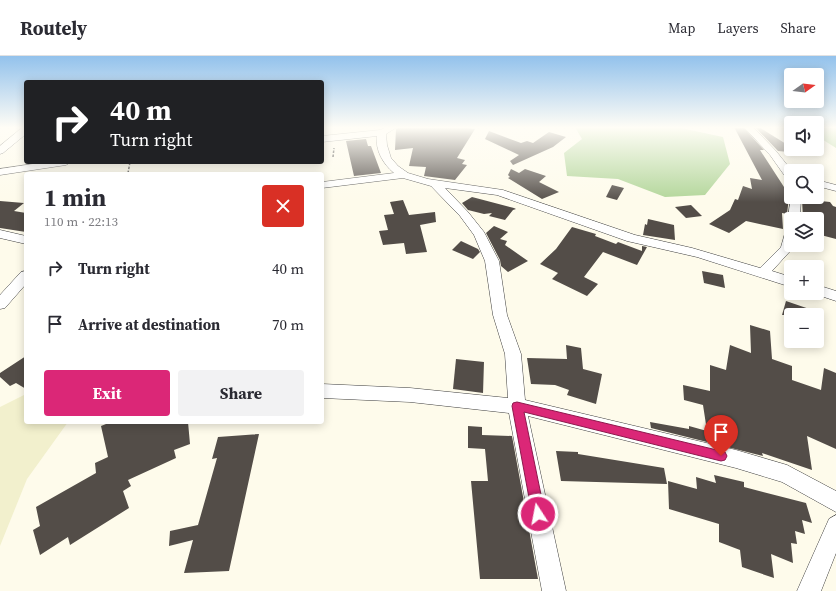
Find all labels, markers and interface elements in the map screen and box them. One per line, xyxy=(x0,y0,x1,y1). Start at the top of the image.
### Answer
text: Routely xyxy=(20,15,87,41)
text: Map xyxy=(668,18,695,38)
text: Layers xyxy=(717,18,759,38)
text: Share xyxy=(781,18,816,38)
north arrow xyxy=(784,68,824,108)
map controls xyxy=(784,68,824,348)
text: 40 m xyxy=(110,91,172,129)
icon: right xyxy=(44,96,96,148)
button: sound xyxy=(784,116,824,156)
text: Turn right xyxy=(110,127,192,152)
button: search xyxy=(784,164,824,204)
text: 1 min xyxy=(44,181,106,214)
button: close xyxy=(262,185,304,227)
button: layers xyxy=(784,212,824,252)
text: 110 m · 22:13 xyxy=(44,213,118,230)
icon: right xyxy=(44,257,66,279)
text: Turn right xyxy=(78,258,150,279)
text: 40 m xyxy=(272,258,304,279)
button: + xyxy=(784,260,824,300)
button: − xyxy=(784,308,824,348)
icon: arrive xyxy=(44,313,66,335)
text: Arrive at destination xyxy=(78,314,220,335)
text: 70 m xyxy=(272,314,304,335)
button: Exit xyxy=(44,370,170,416)
button: Share xyxy=(178,370,304,416)
pin xyxy=(704,415,738,456)
icon: arrive xyxy=(710,421,732,443)
position arrow xyxy=(517,493,559,535)

